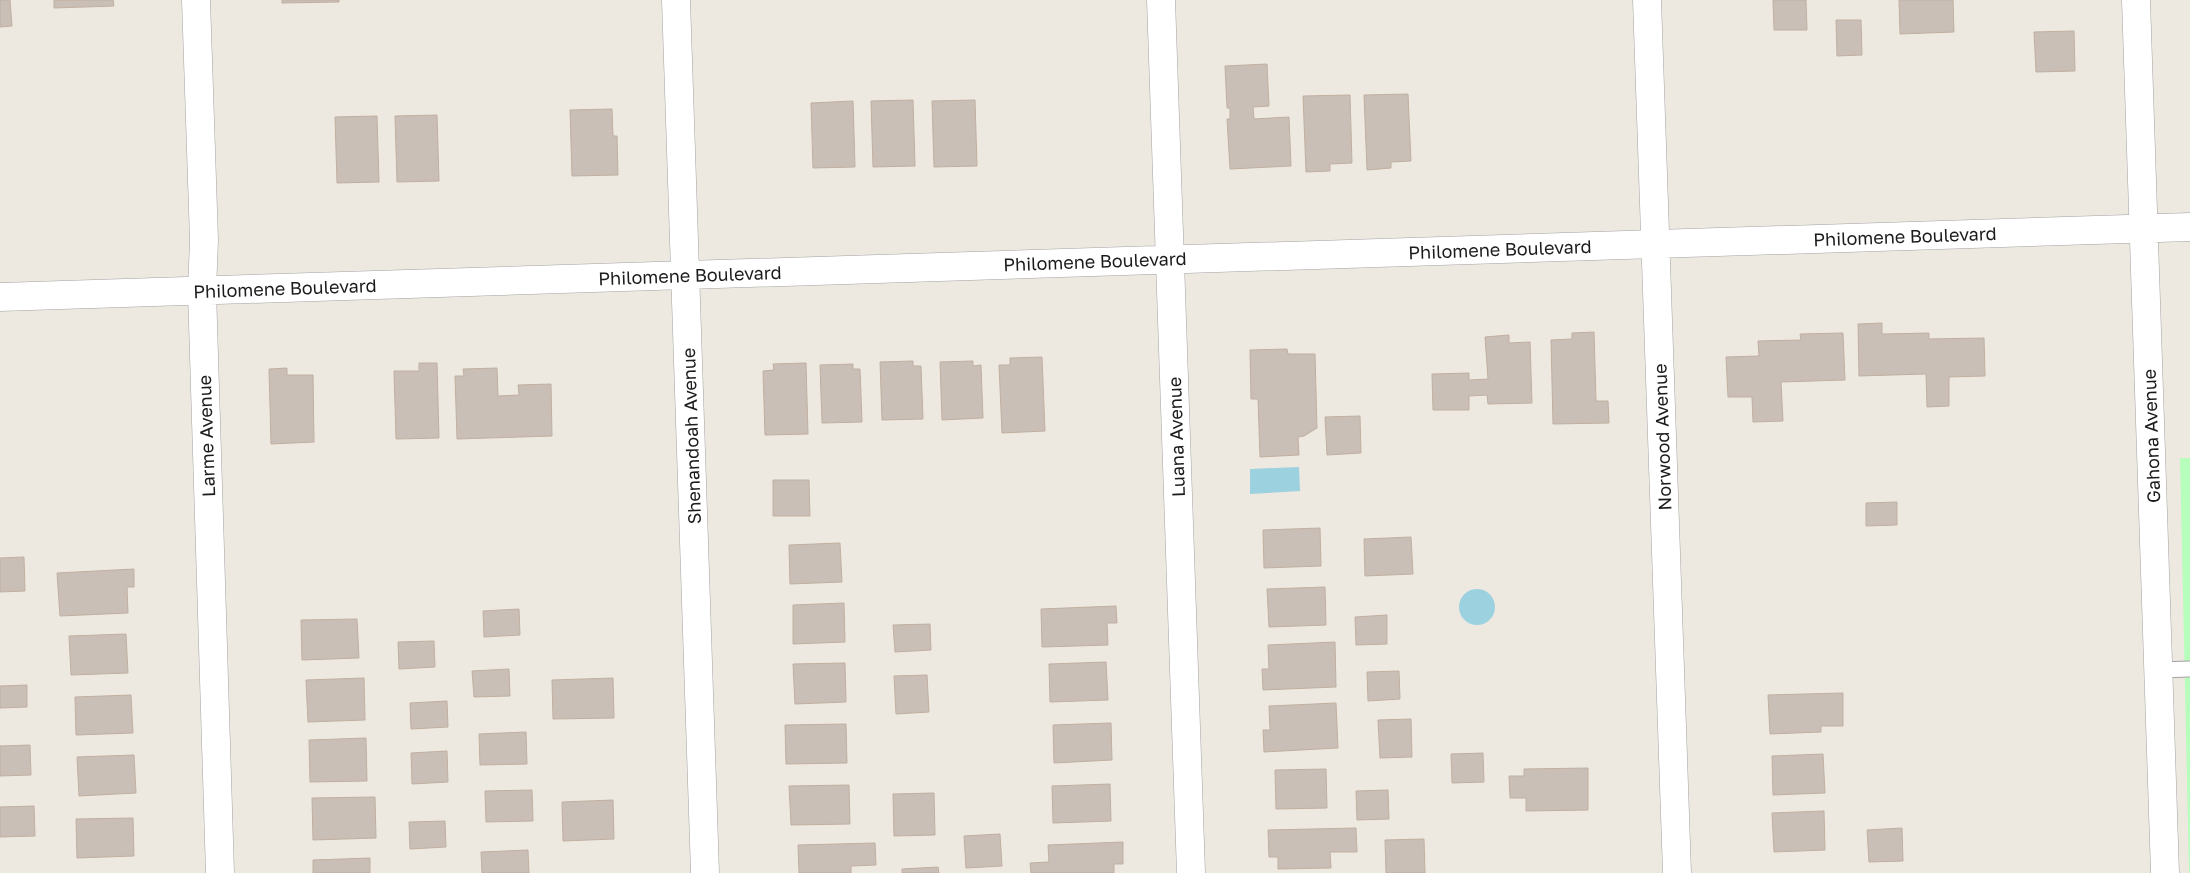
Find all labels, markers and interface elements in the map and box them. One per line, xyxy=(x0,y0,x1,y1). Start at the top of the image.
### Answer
street label: Philomene Boulevard xyxy=(1813,222,1997,250)
street label: Philomene Boulevard xyxy=(1408,235,1592,263)
street label: Philomene Boulevard xyxy=(1003,247,1187,275)
street label: Philomene Boulevard xyxy=(598,261,782,289)
street label: Philomene Boulevard xyxy=(193,274,377,302)
street label: Shenandoah Avenue xyxy=(677,347,705,525)
street label: Norwood Avenue xyxy=(1648,363,1676,511)
street label: Gahona Avenue xyxy=(2138,369,2164,503)
street label: Larme Avenue xyxy=(193,375,219,497)
street label: Luana Avenue xyxy=(1163,377,1189,497)

